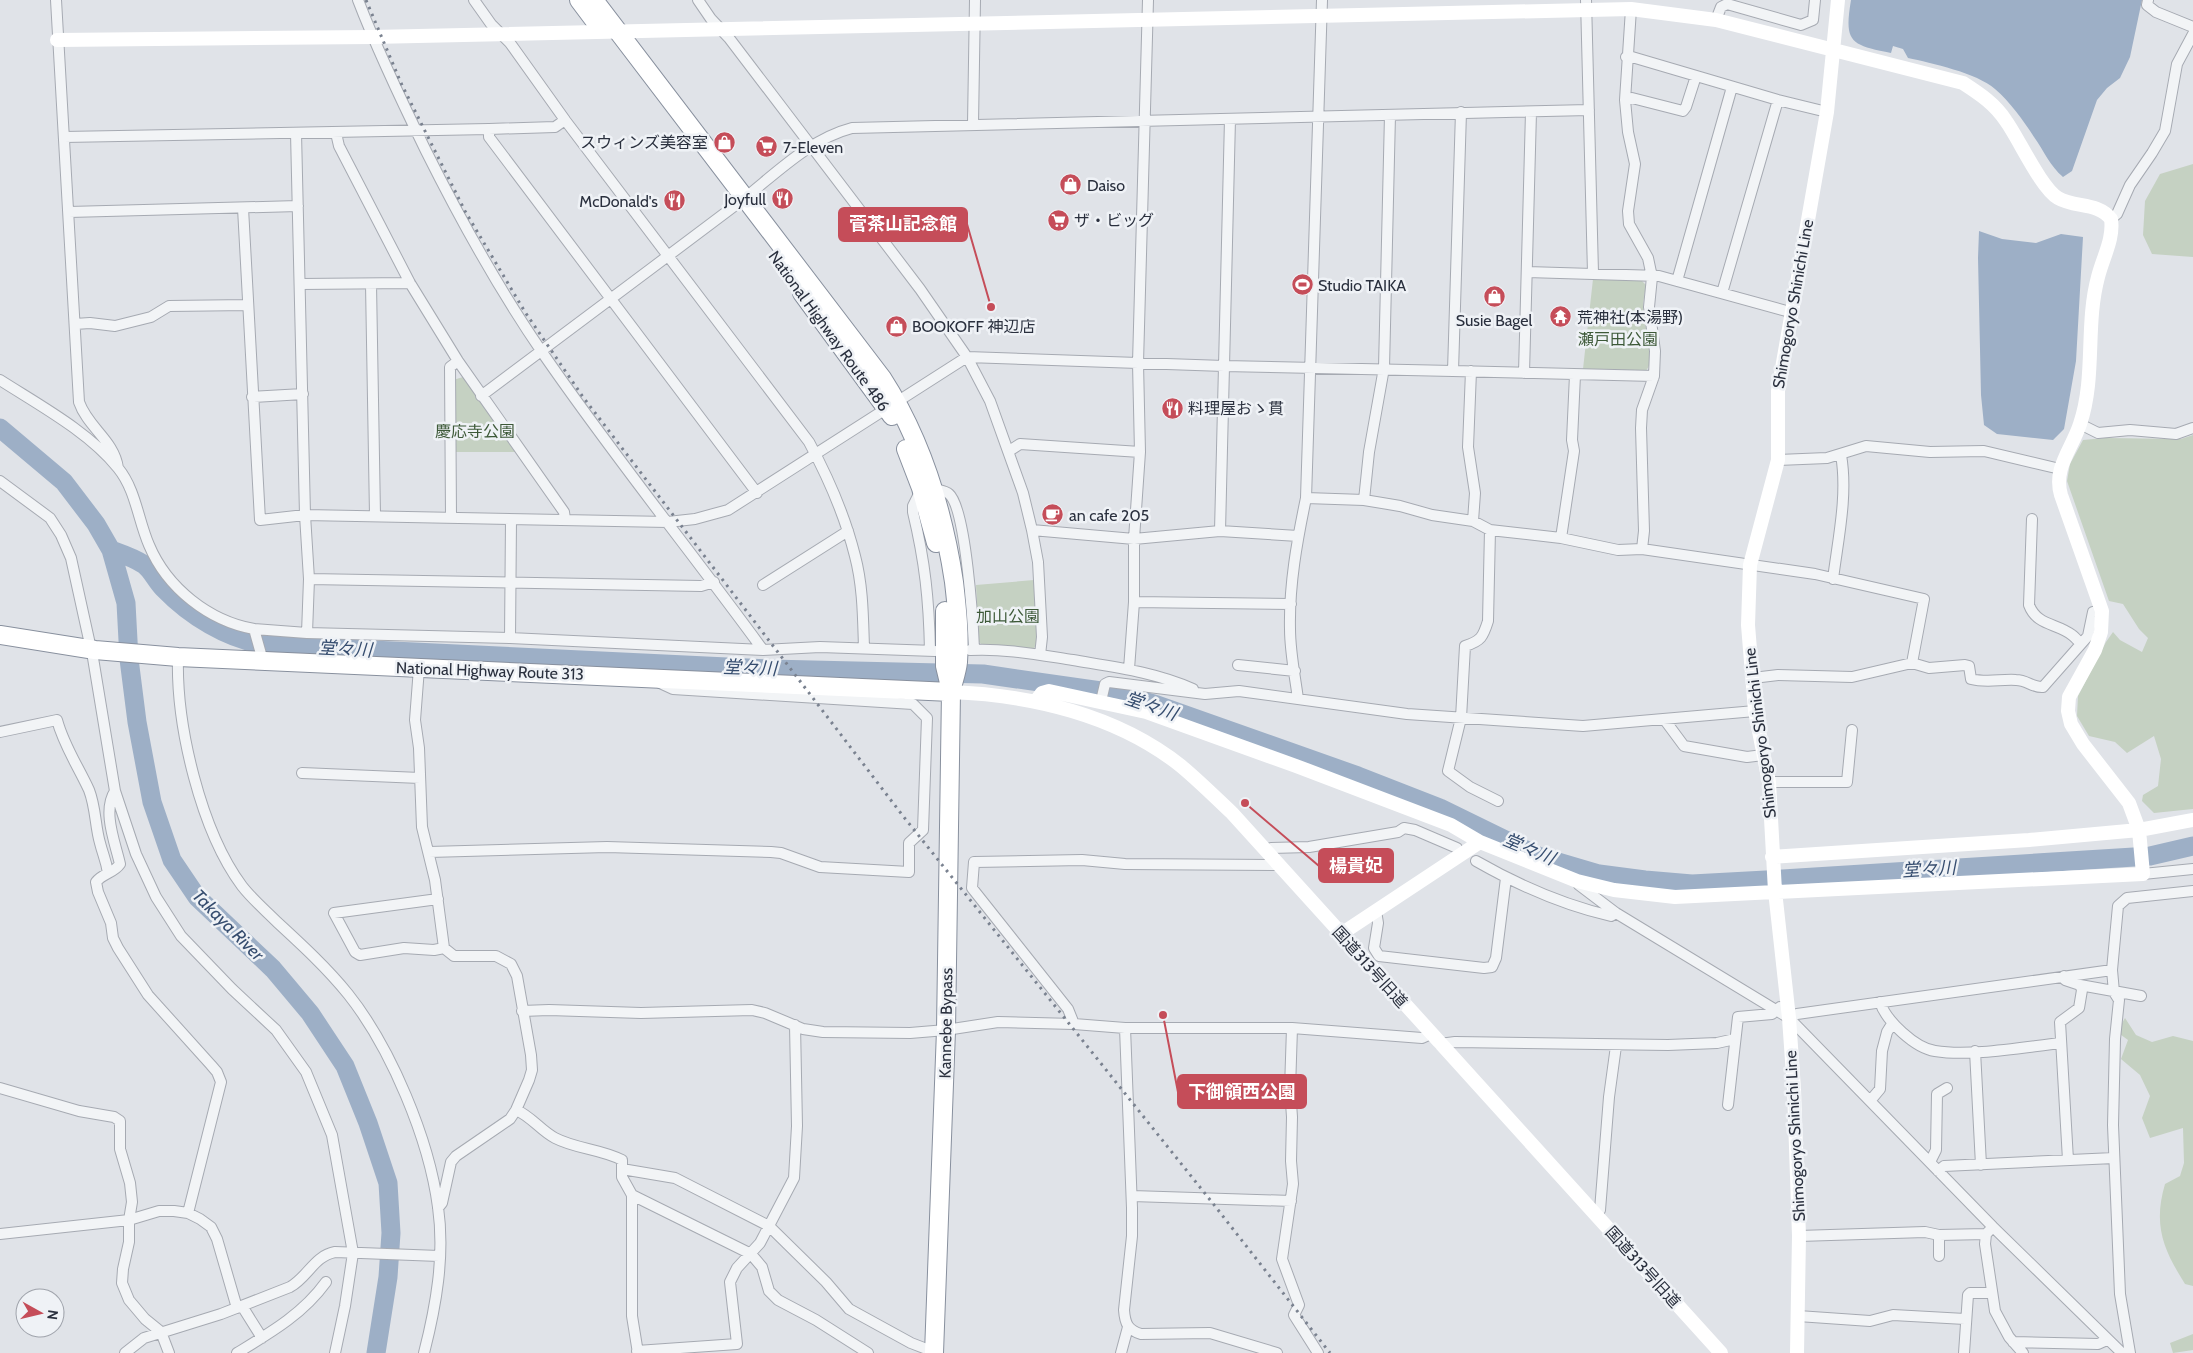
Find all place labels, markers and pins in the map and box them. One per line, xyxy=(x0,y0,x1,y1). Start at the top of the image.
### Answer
shop icon: スウィンズ美容室 xyxy=(712,130,736,154)
place label: スウィンズ美容室 xyxy=(580,133,708,152)
supermarket icon: 7-Eleven xyxy=(755,135,779,159)
place label: 7-Eleven xyxy=(783,138,843,157)
shop icon: Daiso xyxy=(1059,173,1083,197)
place label: Daiso xyxy=(1087,176,1125,195)
restaurant icon: Joyfull xyxy=(770,187,794,211)
restaurant icon: McDonald's xyxy=(662,189,686,213)
place label: Joyfull xyxy=(723,190,766,209)
place label: McDonald's xyxy=(579,192,658,211)
callout: 菅茶山記念館 xyxy=(839,208,967,241)
supermarket icon: ザ・ビッグ xyxy=(1046,208,1070,232)
place label: ザ・ビッグ xyxy=(1074,211,1154,230)
sports icon: Studio TAIKA xyxy=(1290,273,1314,297)
place label: Studio TAIKA xyxy=(1318,276,1406,295)
shop icon: Susie Bagel xyxy=(1482,284,1506,308)
temple icon: 荒神社(本湯野) xyxy=(1549,305,1573,329)
place label: 荒神社(本湯野) xyxy=(1577,308,1683,327)
place label: Susie Bagel xyxy=(1456,311,1533,330)
shop icon: BOOKOFF 神辺店 xyxy=(884,314,908,338)
place label: BOOKOFF 神辺店 xyxy=(912,317,1035,336)
restaurant icon: 料理屋おゝ貫 xyxy=(1160,396,1184,420)
place label: 料理屋おゝ貫 xyxy=(1188,399,1284,418)
cafe icon: an cafe 205 xyxy=(1041,503,1065,527)
place label: an cafe 205 xyxy=(1069,506,1149,525)
callout: 楊貴妃 xyxy=(1319,849,1393,882)
callout: 下御領西公園 xyxy=(1178,1075,1306,1108)

